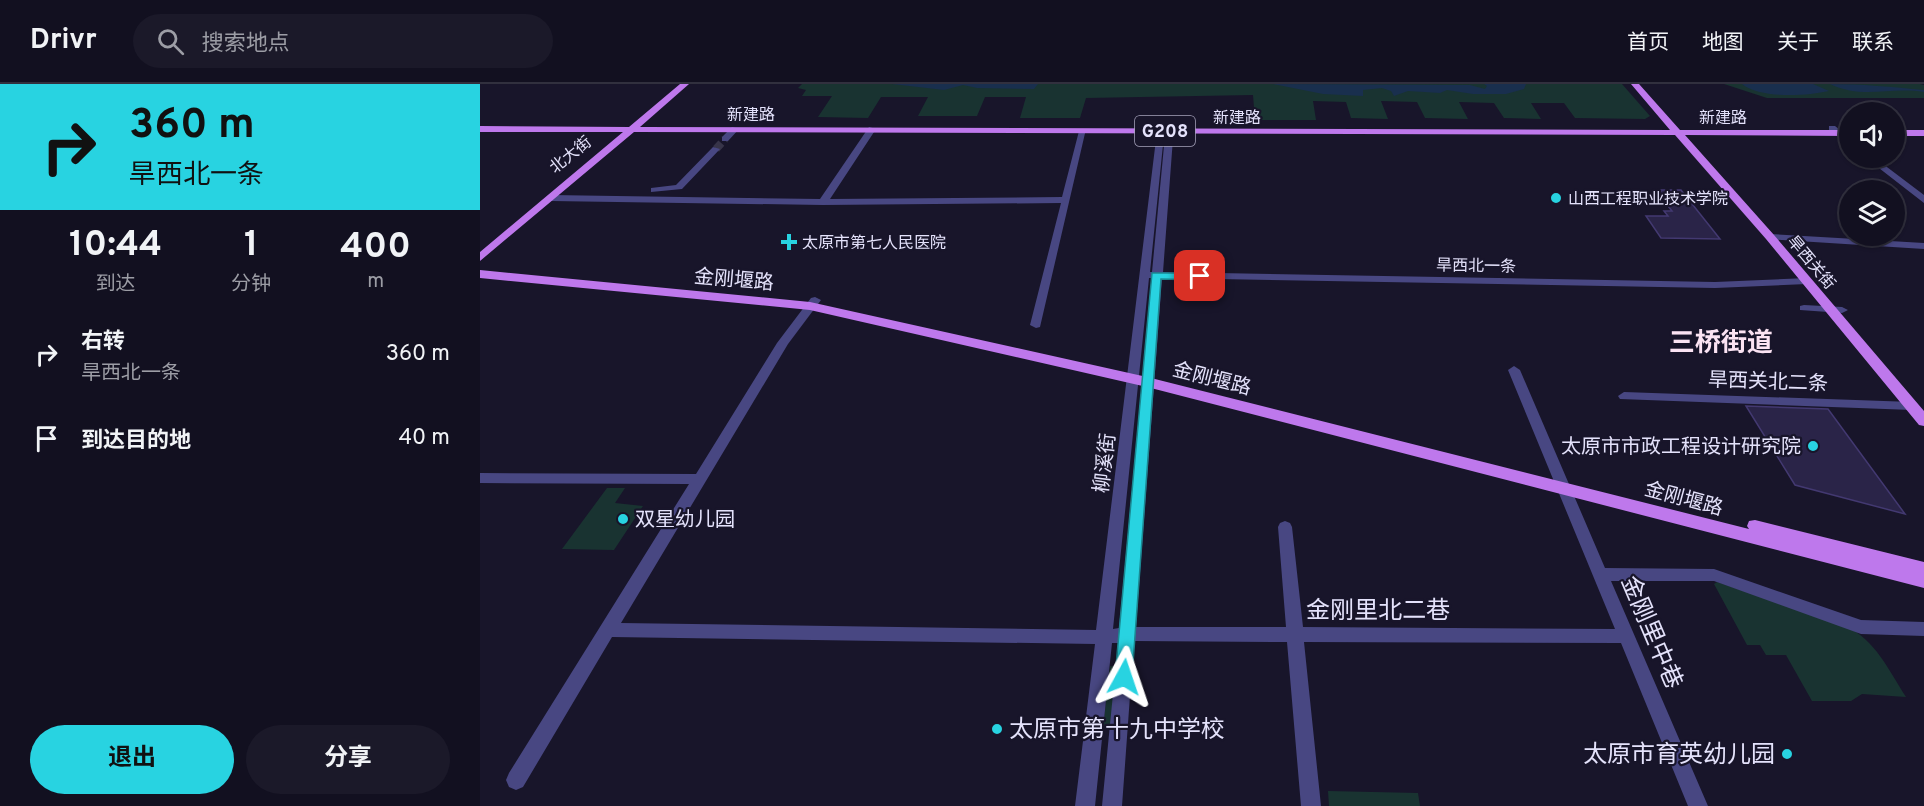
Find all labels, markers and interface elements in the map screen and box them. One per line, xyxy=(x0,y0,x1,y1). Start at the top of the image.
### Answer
search box xyxy=(133,14,553,68)
text: Drivr xyxy=(30,23,97,59)
icon: search xyxy=(154,25,187,58)
text: 首页 xyxy=(1627,30,1669,57)
text: 地图 xyxy=(1702,30,1744,57)
text: 关于 xyxy=(1777,30,1819,57)
text: 联系 xyxy=(1852,30,1894,57)
text: 搜索地点 xyxy=(202,31,290,58)
text: 360 m xyxy=(129,100,255,153)
map controls xyxy=(1839,102,1905,246)
button: sound xyxy=(1839,102,1905,168)
street label: 新建路 xyxy=(727,106,775,126)
icon: right xyxy=(30,108,108,186)
street label: 新建路 xyxy=(1213,109,1261,129)
street label: 新建路 xyxy=(1699,109,1747,129)
road number: G208 xyxy=(1135,116,1195,146)
street label: 北大街 xyxy=(546,133,596,178)
text: 旱西北一条 xyxy=(129,159,264,193)
button: layers xyxy=(1839,180,1905,246)
place label: 山西工程职业技术学院 xyxy=(1568,190,1728,210)
marker: 山西工程职业技术学院 xyxy=(1549,191,1563,205)
text: 10:44 xyxy=(69,223,162,269)
text: 1 xyxy=(244,223,258,269)
text: 400 xyxy=(340,225,411,271)
street label: 旱西关街 xyxy=(1782,232,1839,294)
marker: 太原市第七人民医院 xyxy=(780,233,798,251)
place label: 太原市第七人民医院 xyxy=(802,234,946,254)
pin xyxy=(1174,250,1225,301)
street label: 旱西北一条 xyxy=(1436,256,1516,278)
icon: arrive xyxy=(1183,259,1216,292)
street label: 金刚堰路 xyxy=(693,265,775,297)
text: m xyxy=(367,269,384,295)
text: 到达 xyxy=(96,272,136,298)
text: 分钟 xyxy=(231,272,271,298)
district label: 三桥街道 xyxy=(1669,328,1773,361)
text: 右转 xyxy=(81,329,125,356)
icon: right xyxy=(30,338,63,371)
text: 360 m xyxy=(386,341,450,368)
street label: 金刚堰路 xyxy=(1170,358,1253,402)
text: 旱西北一条 xyxy=(81,361,181,387)
street label: 旱西关北二条 xyxy=(1708,368,1828,398)
icon: arrive xyxy=(30,422,63,455)
text: 40 m xyxy=(398,425,450,452)
text: 到达目的地 xyxy=(81,428,191,455)
street label: 柳溪街 xyxy=(1089,432,1123,495)
place label: 太原市市政工程设计研究院 xyxy=(1561,435,1801,461)
marker: 太原市市政工程设计研究院 xyxy=(1806,439,1820,453)
street label: 金刚堰路 xyxy=(1641,477,1725,523)
place label: 双星幼儿园 xyxy=(635,508,735,534)
marker: 双星幼儿园 xyxy=(616,512,630,526)
street label: 金刚里中巷 xyxy=(1613,572,1687,694)
street label: 金刚里北二巷 xyxy=(1306,597,1450,627)
position arrow xyxy=(1092,645,1156,709)
place label: 太原市第十九中学校 xyxy=(1009,716,1225,746)
marker: 太原市第十九中学校 xyxy=(990,722,1004,736)
button: 退出 xyxy=(30,725,234,794)
button: 分享 xyxy=(246,725,450,794)
place label: 太原市育英幼儿园 xyxy=(1583,741,1775,771)
marker: 太原市育英幼儿园 xyxy=(1780,747,1794,761)

